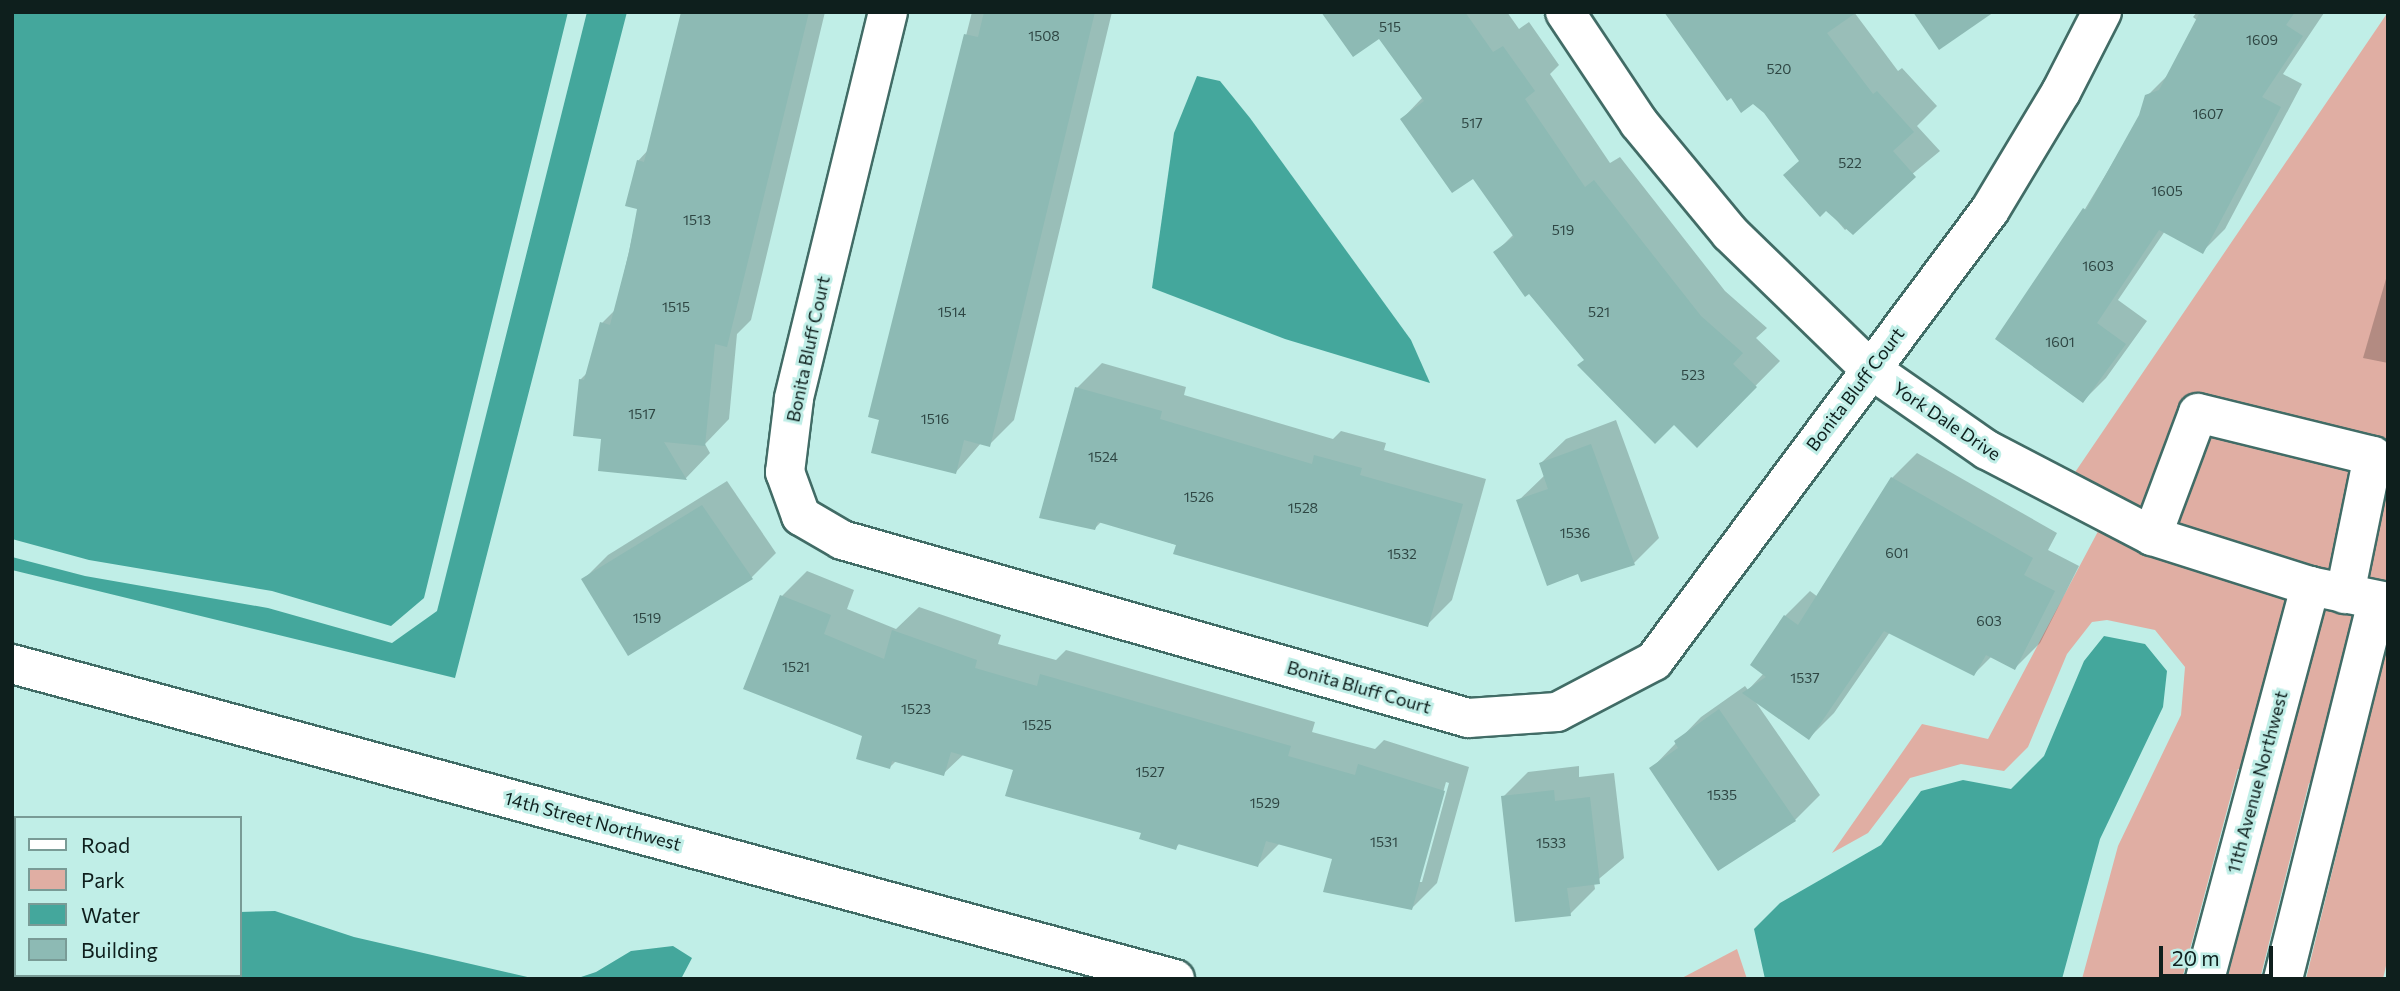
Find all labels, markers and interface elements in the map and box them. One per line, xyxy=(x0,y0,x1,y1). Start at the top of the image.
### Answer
house number: 515 xyxy=(1379,19,1401,35)
house number: 1508 xyxy=(1028,28,1060,44)
house number: 1609 xyxy=(2246,32,2278,48)
house number: 520 xyxy=(1767,61,1791,77)
house number: 1607 xyxy=(2193,106,2223,122)
house number: 517 xyxy=(1461,115,1483,131)
house number: 522 xyxy=(1838,155,1862,171)
house number: 1605 xyxy=(2151,183,2183,199)
house number: 1513 xyxy=(683,212,711,228)
house number: 519 xyxy=(1552,222,1574,238)
house number: 1603 xyxy=(2082,258,2114,274)
street label: Bonita Bluff Court xyxy=(782,274,834,424)
house number: 1515 xyxy=(662,299,690,315)
house number: 1514 xyxy=(938,304,966,320)
house number: 521 xyxy=(1588,304,1610,320)
street label: Bonita Bluff Court xyxy=(1802,323,1908,455)
house number: 1601 xyxy=(2045,334,2075,350)
house number: 523 xyxy=(1681,367,1705,383)
street label: York Dale Drive xyxy=(1889,377,2005,465)
house number: 1517 xyxy=(628,406,656,422)
house number: 1516 xyxy=(921,411,949,427)
house number: 1524 xyxy=(1088,449,1118,465)
house number: 1526 xyxy=(1184,489,1214,505)
house number: 1528 xyxy=(1288,500,1318,516)
house number: 1536 xyxy=(1560,525,1590,541)
house number: 601 xyxy=(1885,545,1909,561)
house number: 1532 xyxy=(1387,546,1417,562)
house number: 1519 xyxy=(633,610,661,626)
house number: 603 xyxy=(1976,613,2002,629)
street label: Bonita Bluff Court xyxy=(1285,656,1433,718)
house number: 1521 xyxy=(782,659,810,675)
house number: 1537 xyxy=(1790,670,1820,686)
street label: 11th Avenue Northwest xyxy=(2222,688,2292,876)
house number: 1523 xyxy=(901,701,931,717)
house number: 1525 xyxy=(1022,717,1052,733)
house number: 1527 xyxy=(1135,764,1165,780)
street label: 14th Street Northwest xyxy=(502,787,684,855)
house number: 1535 xyxy=(1707,787,1737,803)
house number: 1529 xyxy=(1250,795,1280,811)
legend xyxy=(14,816,242,977)
text: Road xyxy=(81,832,130,857)
house number: 1531 xyxy=(1370,834,1398,850)
house number: 1533 xyxy=(1536,835,1566,851)
text: Park xyxy=(81,867,125,892)
text: Water xyxy=(81,902,140,927)
scale bar xyxy=(2162,932,2276,976)
text: Building xyxy=(81,937,158,962)
text: 20 m xyxy=(2172,945,2220,970)

